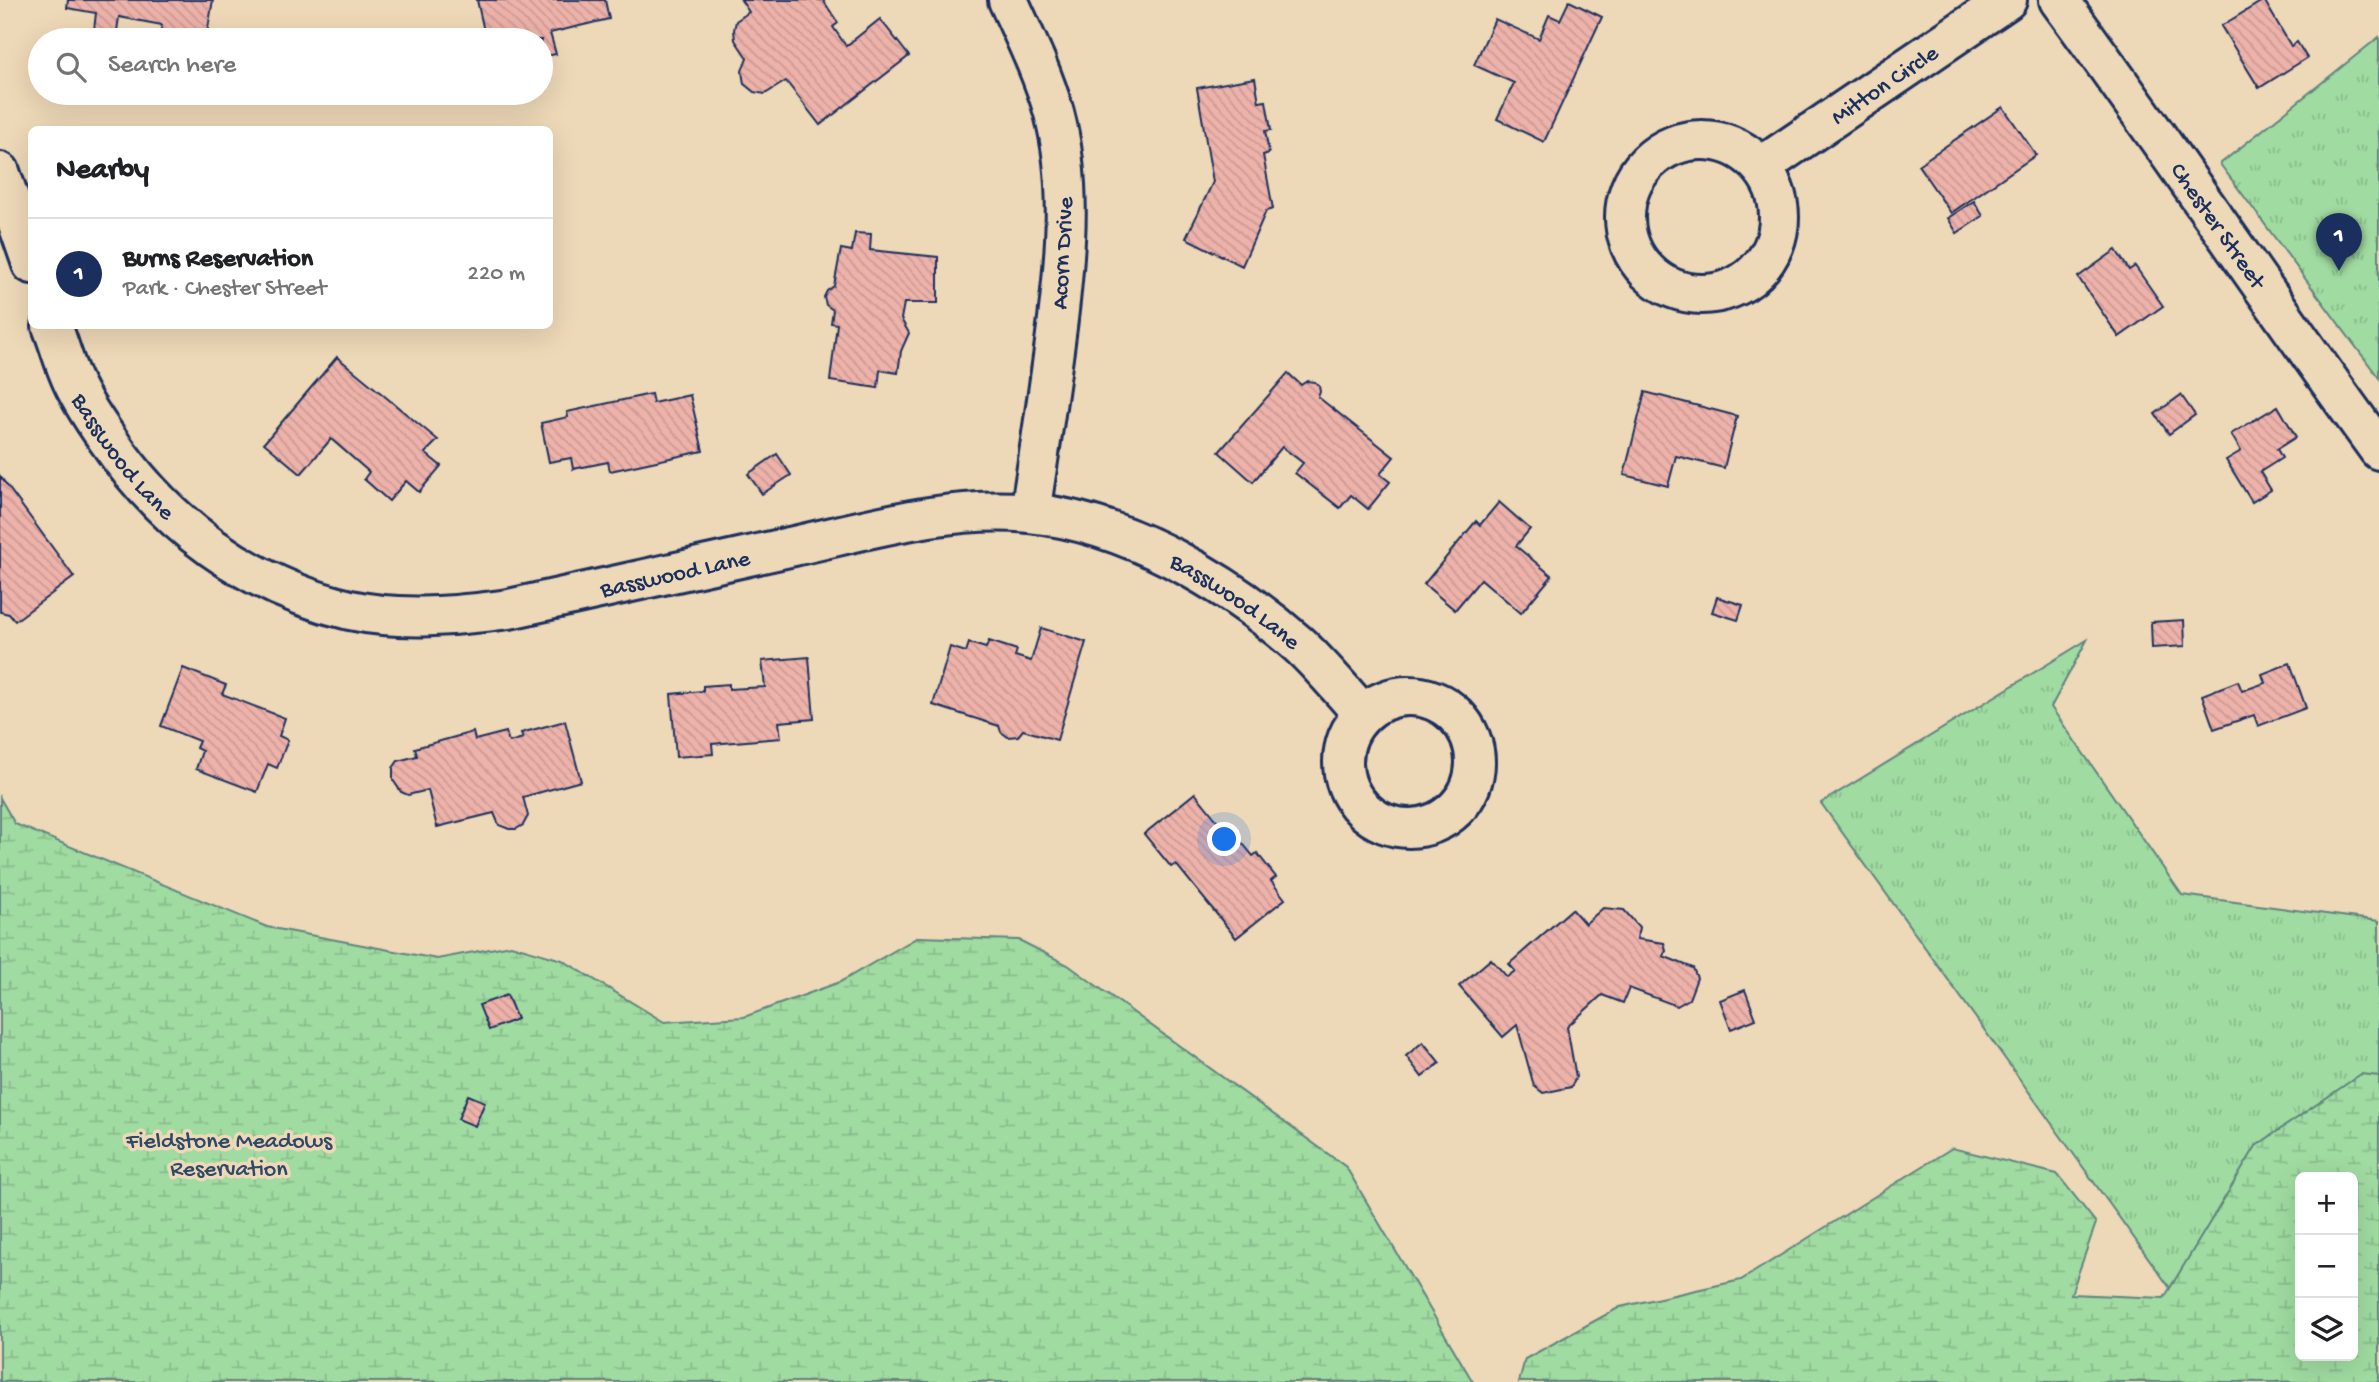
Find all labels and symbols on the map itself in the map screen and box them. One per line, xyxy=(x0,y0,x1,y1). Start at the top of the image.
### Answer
street label: Mitton Circle xyxy=(1826,39,1945,133)
street label: Chester Street xyxy=(2162,158,2272,297)
street label: Acorn Drive xyxy=(1047,196,1082,310)
pin: 1 xyxy=(2316,213,2362,271)
street label: Basswood Lane xyxy=(63,388,180,528)
street label: Basswood Lane xyxy=(597,545,754,607)
street label: Basswood Lane xyxy=(1163,548,1306,658)
your location xyxy=(1207,822,1241,856)
park label: Fieldstone Meadows Reservation xyxy=(125,1128,333,1185)

